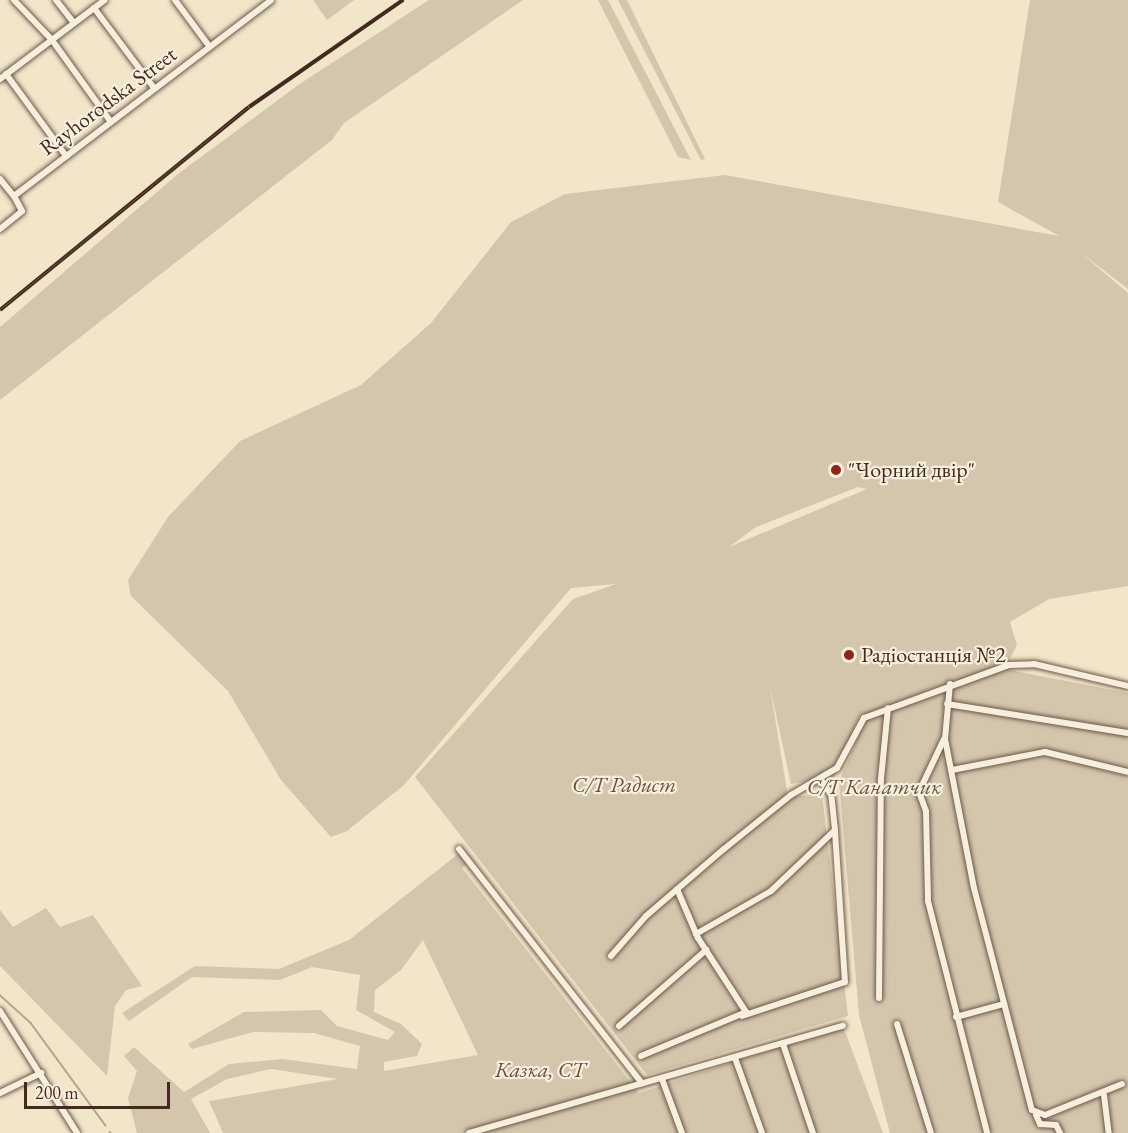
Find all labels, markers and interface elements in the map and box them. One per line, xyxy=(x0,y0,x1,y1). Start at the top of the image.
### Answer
street label: Rayhorodska Street xyxy=(34,41,182,161)
place label: "Чорний двір" xyxy=(848,457,975,483)
marker: "Чорний двір" xyxy=(829,463,843,477)
place label: Радiостанцiя №2 xyxy=(861,642,1006,668)
marker: Радiостанцiя №2 xyxy=(842,648,856,662)
park label: С/Т Радист xyxy=(572,772,676,798)
park label: С/Т Канатчик xyxy=(807,774,941,800)
park label: Казка, СТ xyxy=(495,1057,585,1083)
scale bar xyxy=(27,1070,172,1108)
text: 200 m xyxy=(35,1081,79,1104)

